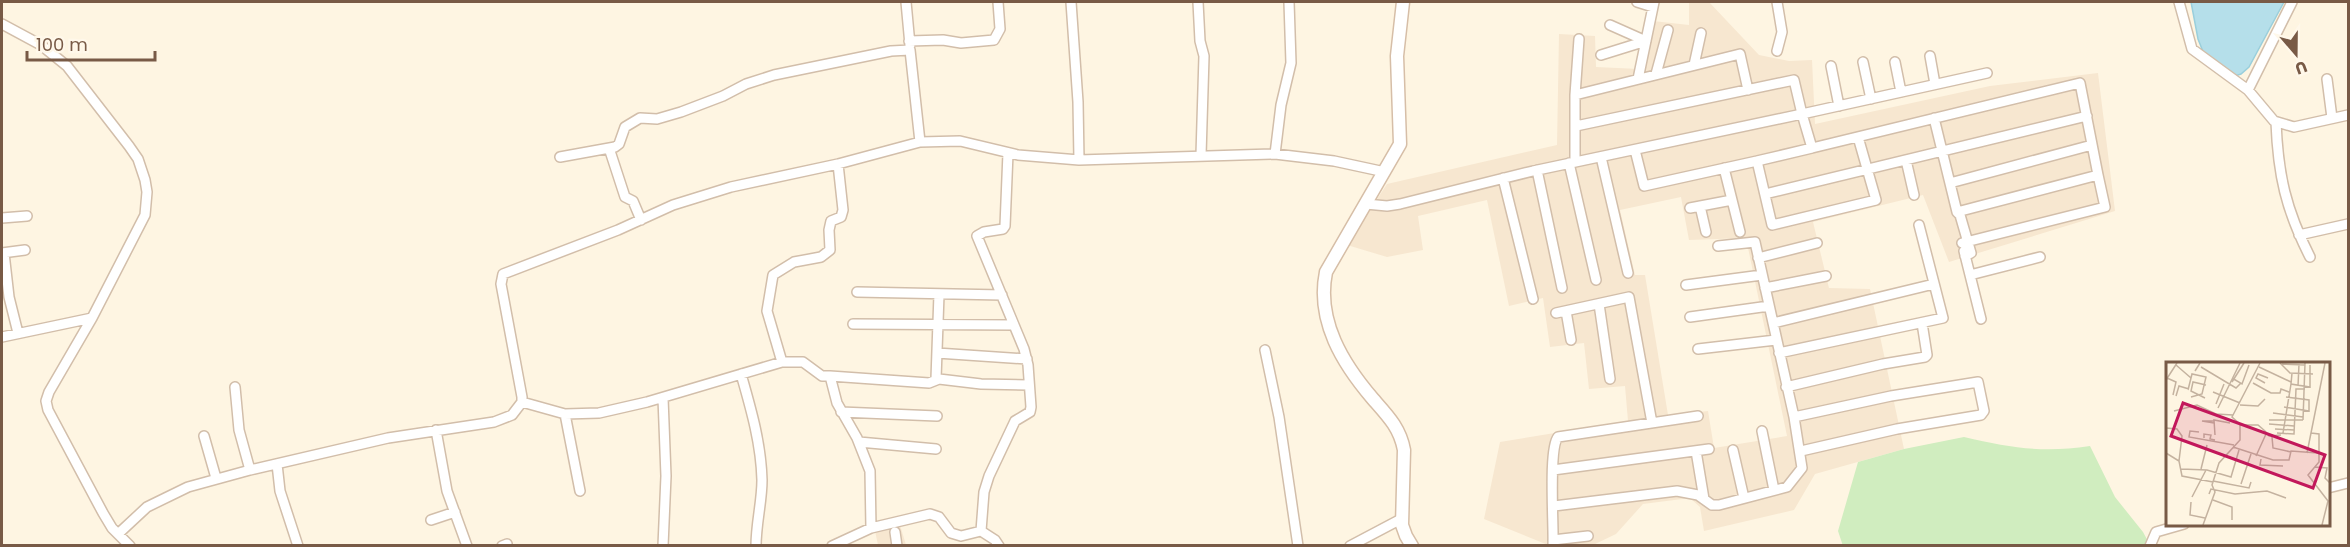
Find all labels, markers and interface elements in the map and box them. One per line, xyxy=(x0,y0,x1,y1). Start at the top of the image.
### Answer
scale bar xyxy=(27,24,154,62)
north arrow xyxy=(2266,24,2326,84)
text: 100 m xyxy=(36,32,88,57)
text: U xyxy=(2292,55,2310,80)
inset map xyxy=(2166,362,2329,526)

